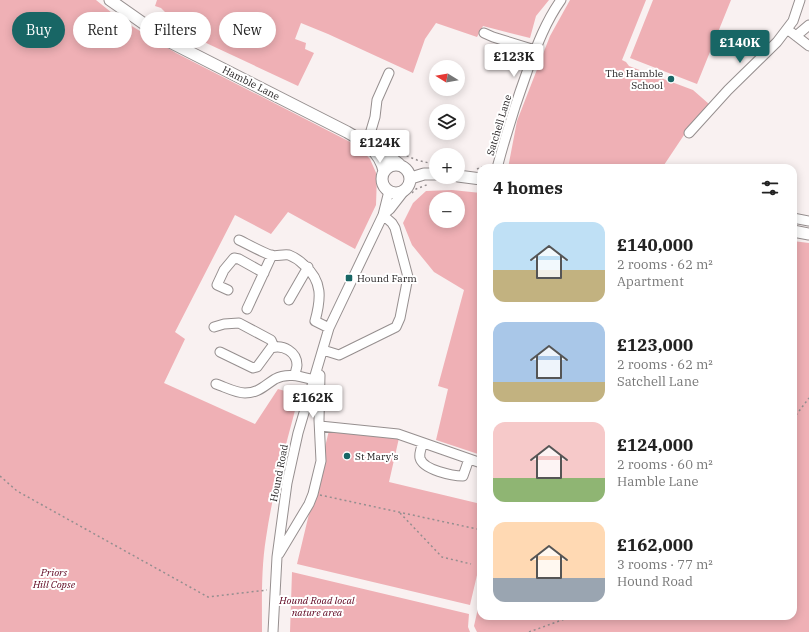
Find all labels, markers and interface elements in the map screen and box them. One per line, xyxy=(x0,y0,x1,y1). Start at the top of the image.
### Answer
chip: Buy xyxy=(12,12,65,48)
chip: Rent xyxy=(73,12,132,48)
chip: Filters xyxy=(140,12,211,48)
chip: New xyxy=(219,12,276,48)
pin: £140K xyxy=(712,30,768,64)
text: £140K xyxy=(719,34,761,51)
pin: £123K xyxy=(486,44,542,78)
text: £123K xyxy=(493,48,535,65)
north arrow xyxy=(429,60,465,96)
map controls xyxy=(429,60,465,228)
street label: Hamble Lane xyxy=(220,63,282,103)
place label: The Hamble School xyxy=(605,67,663,92)
marker: The Hamble School xyxy=(666,74,676,84)
street label: Satchell Lane xyxy=(484,93,514,157)
button: layers xyxy=(429,104,465,140)
pin: £124K xyxy=(352,130,408,164)
text: £124K xyxy=(359,134,401,151)
button: + xyxy=(429,148,465,184)
text: 4 homes xyxy=(493,177,563,199)
icon: filters xyxy=(759,177,781,199)
button: − xyxy=(429,192,465,228)
text: £140,000 xyxy=(617,234,693,256)
icon: home xyxy=(525,238,573,286)
text: 2 rooms · 62 m² xyxy=(617,256,713,273)
place label: Hound Farm xyxy=(357,272,417,285)
marker: Hound Farm xyxy=(344,273,354,283)
text: Apartment xyxy=(617,273,684,290)
text: £123,000 xyxy=(617,334,693,356)
icon: home xyxy=(525,338,573,386)
text: 2 rooms · 62 m² xyxy=(617,356,713,373)
text: Satchell Lane xyxy=(617,373,699,390)
pin: £162K xyxy=(285,385,341,419)
text: £162K xyxy=(292,389,334,406)
text: £124,000 xyxy=(617,434,693,456)
icon: home xyxy=(525,438,573,486)
street label: Hound Road xyxy=(267,443,291,503)
place label: St Mary's xyxy=(355,450,399,463)
marker: St Mary's xyxy=(342,451,352,461)
text: 2 rooms · 60 m² xyxy=(617,456,713,473)
text: Hamble Lane xyxy=(617,473,698,490)
text: £162,000 xyxy=(617,534,693,556)
icon: home xyxy=(525,538,573,586)
text: 3 rooms · 77 m² xyxy=(617,556,713,573)
park label: Priors Hill Copse xyxy=(32,566,76,591)
text: Hound Road xyxy=(617,573,693,590)
park label: Hound Road local nature area xyxy=(278,594,355,619)

